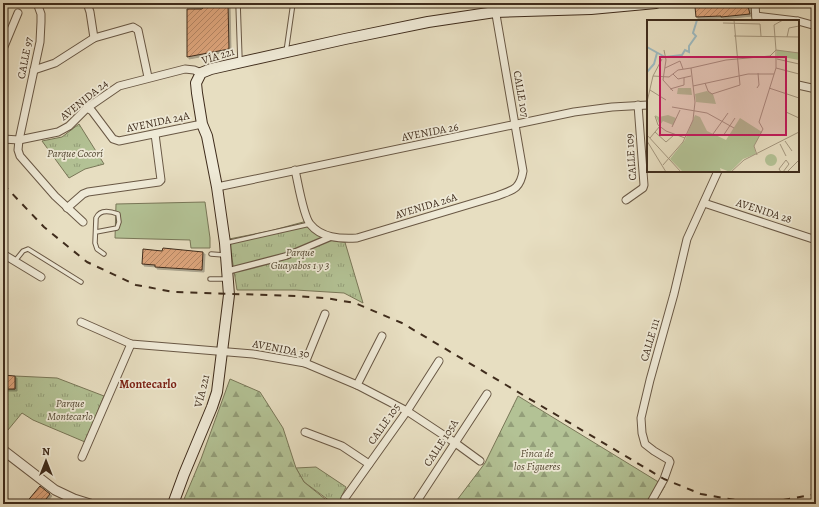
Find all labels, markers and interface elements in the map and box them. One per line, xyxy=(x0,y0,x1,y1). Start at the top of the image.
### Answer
inset map xyxy=(647,20,799,172)
street label: CALLE 97 xyxy=(14,35,36,80)
street label: VÍA 221 xyxy=(199,44,236,68)
street label: CALLE 107 xyxy=(510,70,533,119)
street label: AVENIDA 24 xyxy=(56,76,111,125)
street label: AVENIDA 24A xyxy=(124,108,191,136)
street label: AVENIDA 26 xyxy=(399,119,460,145)
street label: CALLE 109 xyxy=(622,133,640,181)
park label: Parque Cocorí xyxy=(47,146,103,161)
street label: AVENIDA 26A xyxy=(392,189,459,223)
street label: AVENIDA 28 xyxy=(733,195,794,227)
park label: Parque Guayabos 1 y 3 xyxy=(271,245,329,273)
street label: CALLE 111 xyxy=(637,317,663,363)
street label: AVENIDA 30 xyxy=(250,336,311,362)
street label: VÍA 221 xyxy=(190,373,213,410)
district label: Montecarlo xyxy=(119,376,177,392)
park label: Parque Montecarlo xyxy=(47,396,93,424)
street label: CALLE 105 xyxy=(364,400,404,448)
street label: CALLE 105A xyxy=(420,416,462,470)
north arrow xyxy=(26,441,66,481)
text: N xyxy=(42,444,50,459)
park label: Finca de los Figueres xyxy=(514,446,561,474)

